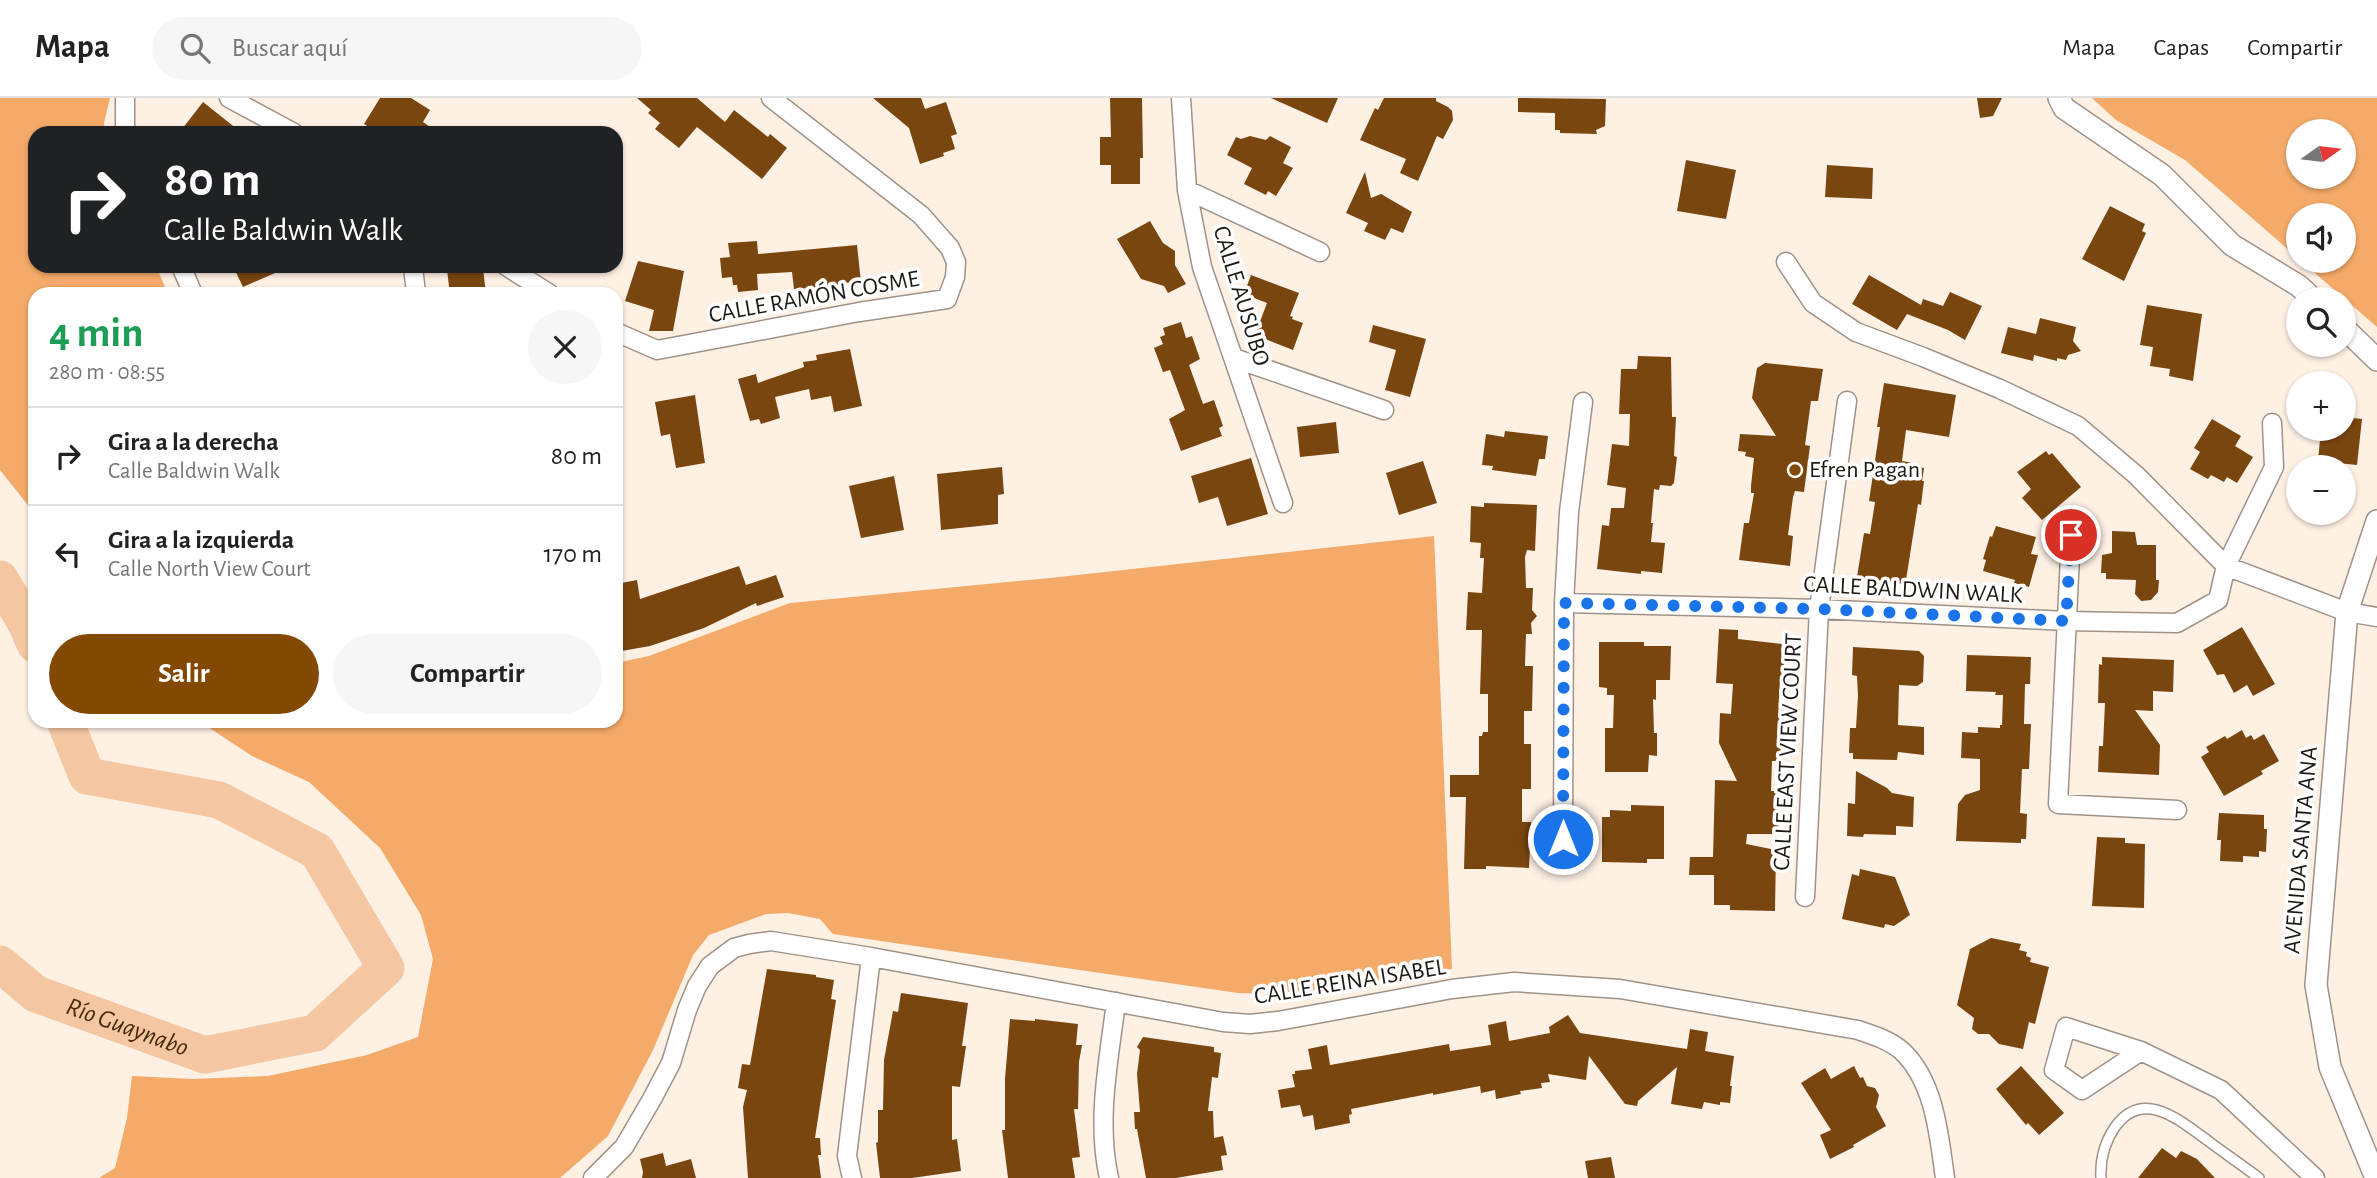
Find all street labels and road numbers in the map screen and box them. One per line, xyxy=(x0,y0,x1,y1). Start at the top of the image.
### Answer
street label: CALLE AUSUBO xyxy=(1208,223,1274,369)
street label: CALLE RAMÓN COSME xyxy=(707,265,921,327)
street label: CALLE BALDWIN WALK xyxy=(1803,572,2024,608)
street label: CALLE EAST VIEW COURT xyxy=(1770,632,1806,871)
street label: AVENIDA SANTA ANA xyxy=(2280,745,2322,955)
street label: CALLE REINA ISABEL xyxy=(1253,955,1447,1009)

